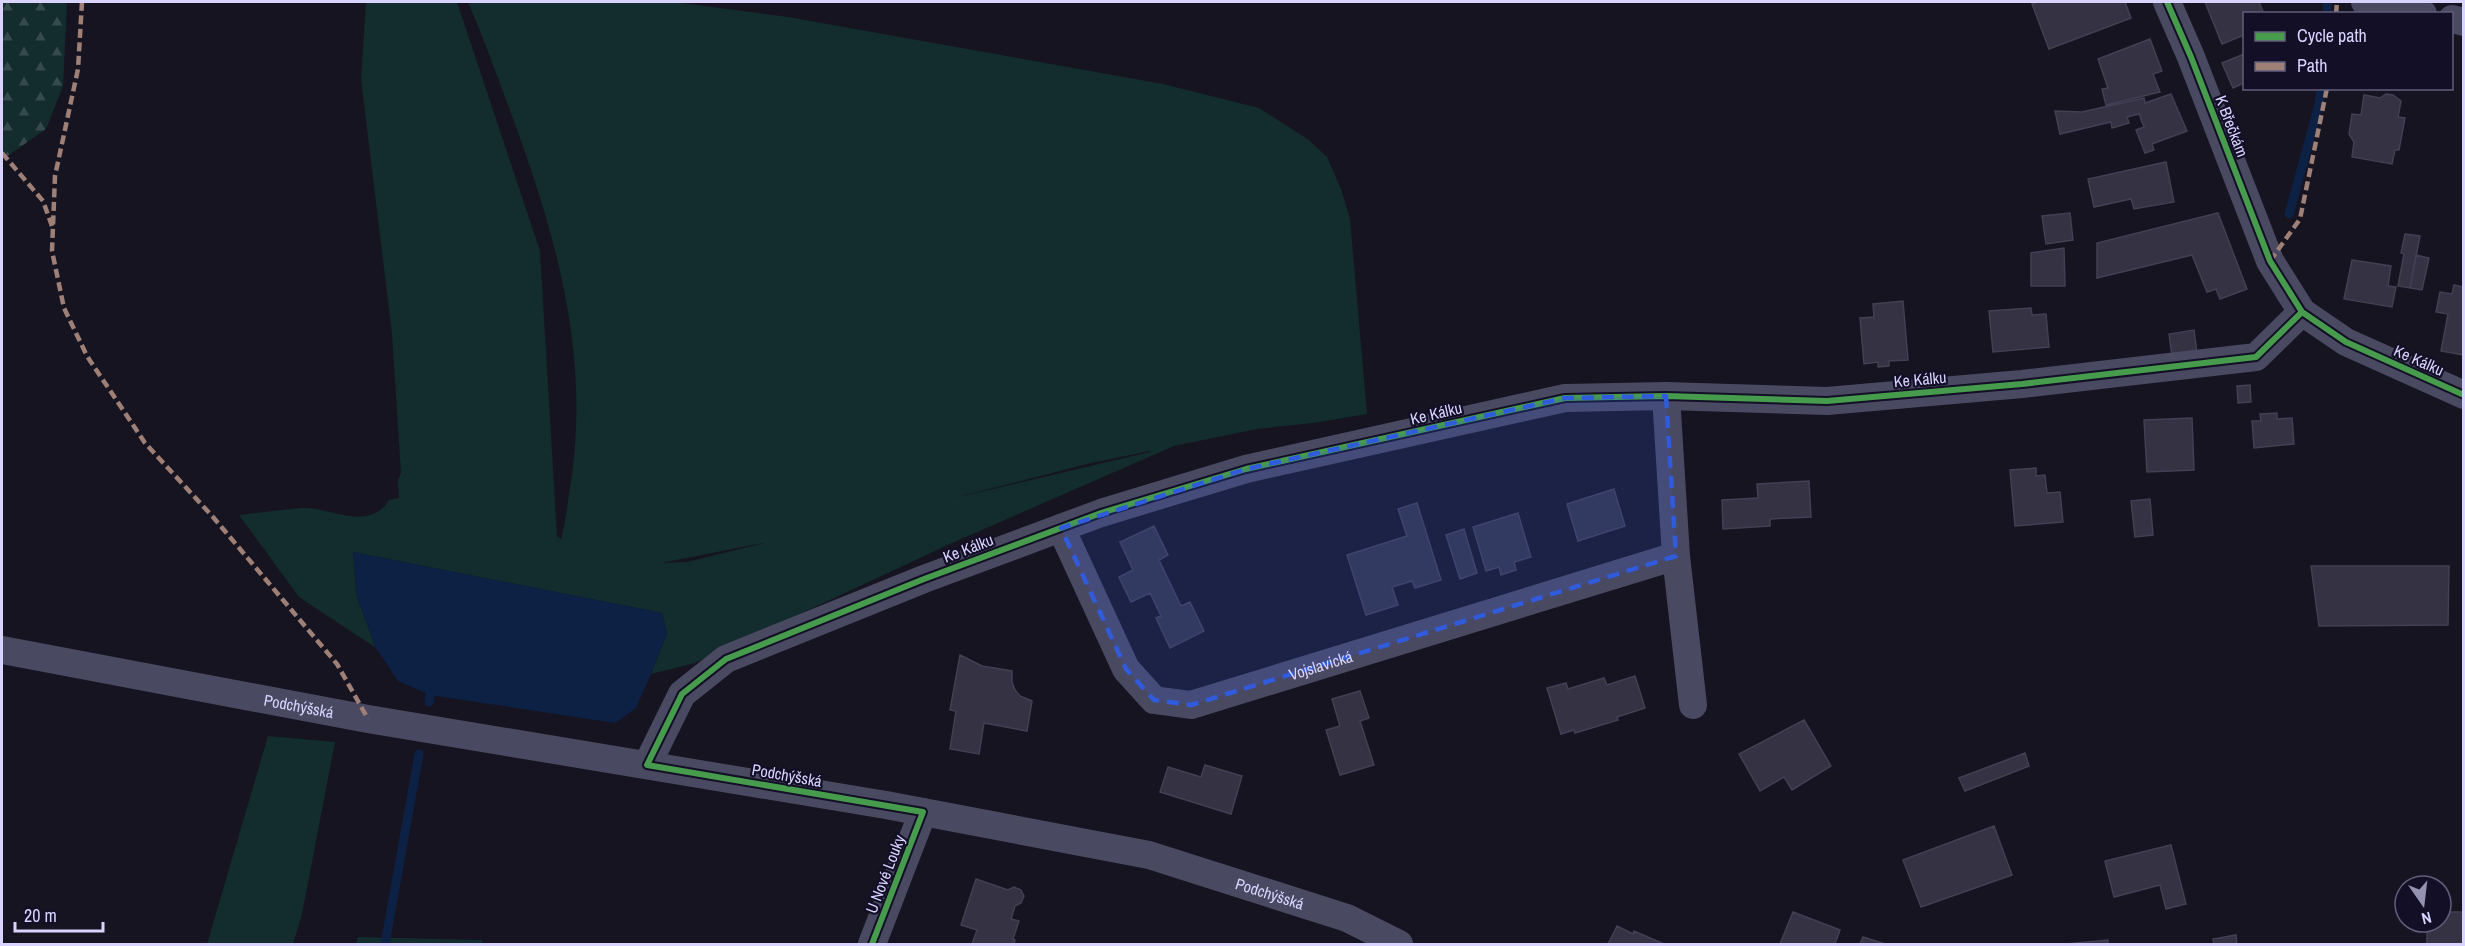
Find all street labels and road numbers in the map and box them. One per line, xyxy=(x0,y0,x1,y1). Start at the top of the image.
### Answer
street label: K Břečkám xyxy=(2210,92,2254,160)
street label: Ke Kálku xyxy=(2391,339,2447,381)
street label: Ke Kálku xyxy=(1893,366,1947,392)
street label: Ke Kálku xyxy=(1408,396,1464,430)
street label: Ke Kálku xyxy=(940,528,996,568)
street label: Vojslavická xyxy=(1286,645,1356,685)
street label: Podchýšská xyxy=(262,689,336,723)
street label: Podchýšská xyxy=(750,758,824,792)
street label: U Nové Louky xyxy=(860,831,910,916)
street label: Podchýšská xyxy=(1233,872,1308,915)

